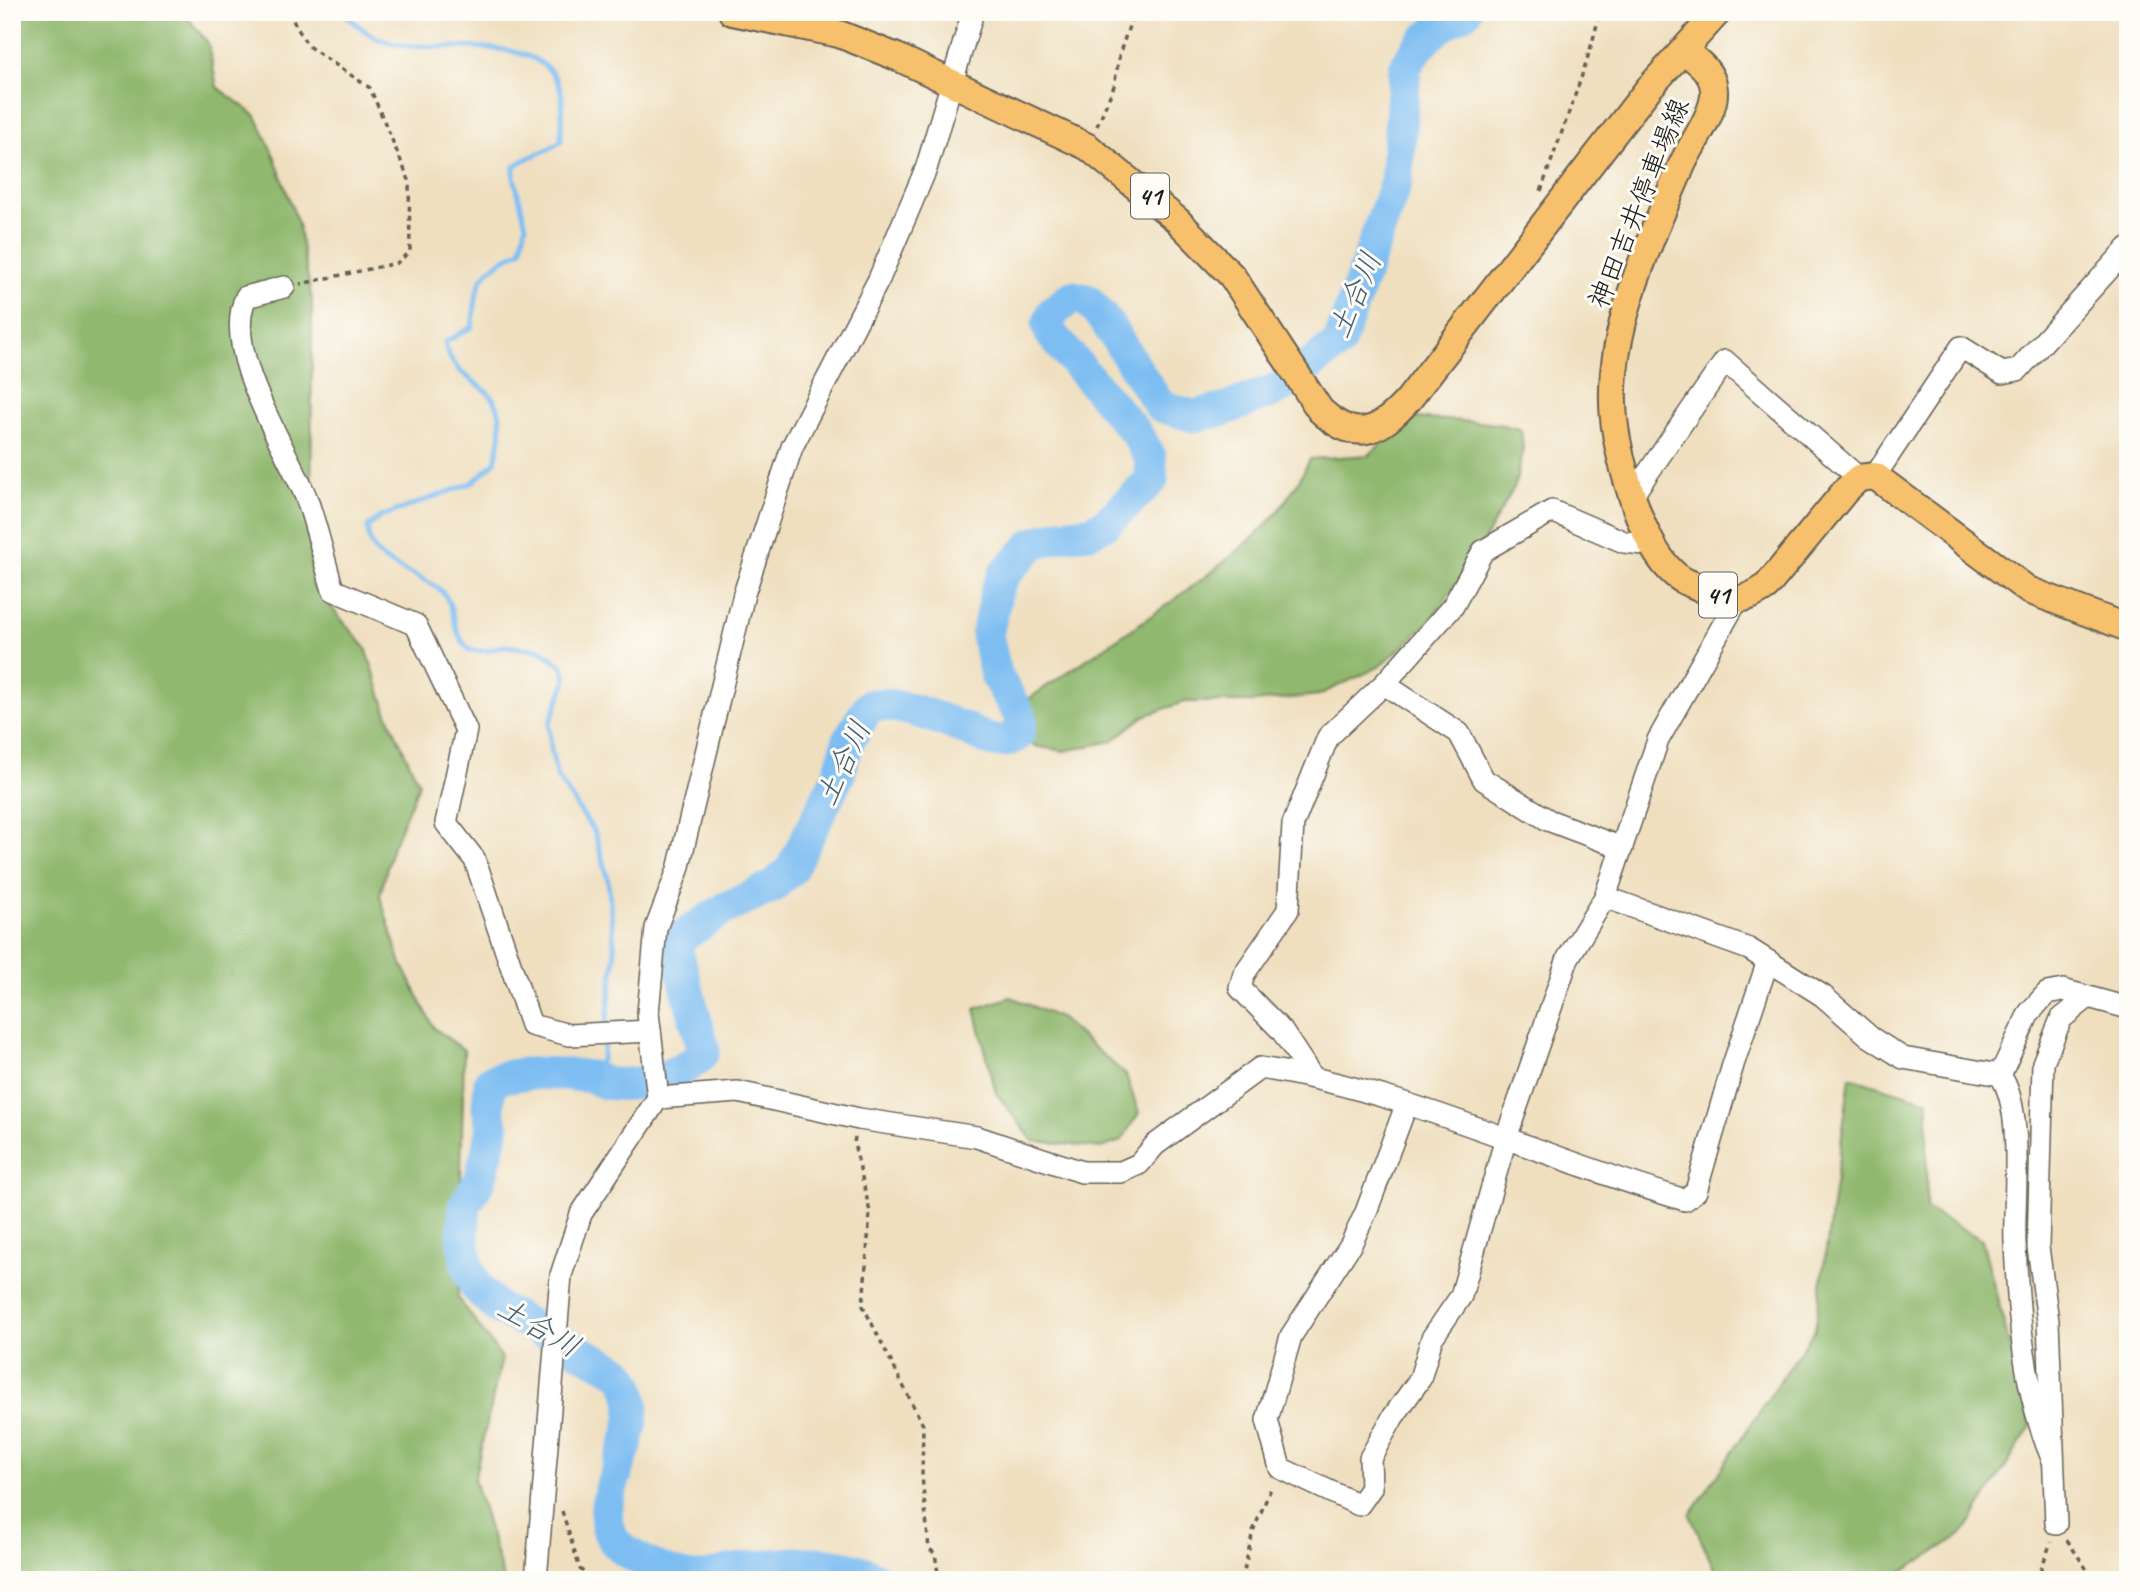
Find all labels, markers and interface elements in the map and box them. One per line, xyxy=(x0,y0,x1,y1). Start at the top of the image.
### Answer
street label: 神田吉井停車場線 xyxy=(1580,93,1697,314)
road number: 41 xyxy=(1131,174,1169,218)
water label: 土合川 xyxy=(1320,246,1390,344)
road number: 41 xyxy=(1699,572,1737,618)
water label: 土合川 xyxy=(807,714,879,812)
water label: 土合川 xyxy=(491,1288,587,1366)

